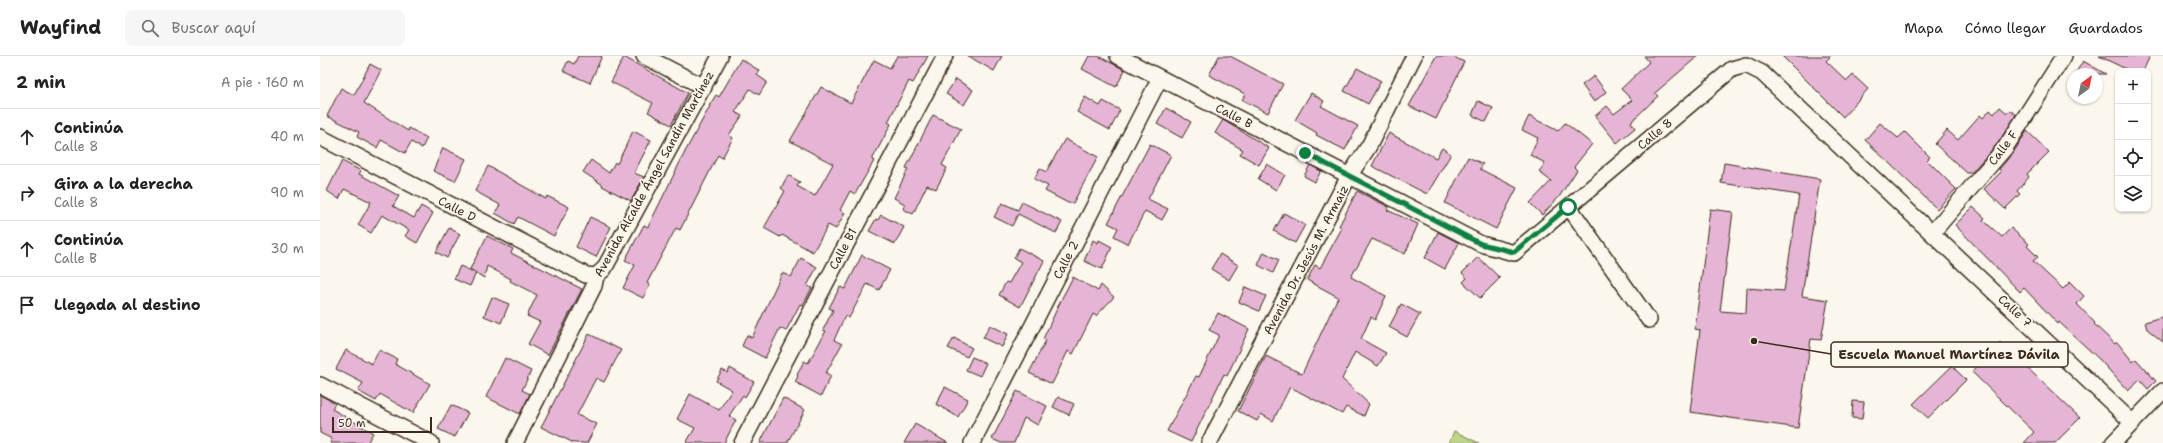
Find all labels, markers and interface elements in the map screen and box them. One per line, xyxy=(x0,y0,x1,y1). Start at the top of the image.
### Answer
search box xyxy=(125,10,405,46)
text: Wayfind xyxy=(20,15,101,40)
icon: search xyxy=(139,17,161,39)
text: Buscar aquí xyxy=(171,18,255,38)
text: Mapa xyxy=(1904,19,1943,37)
text: Cómo llegar xyxy=(1965,19,2046,37)
text: Guardados xyxy=(2068,19,2143,37)
street label: Avenida Alcalde Ángel Sandín Martínez xyxy=(591,68,717,280)
north arrow xyxy=(2067,68,2103,104)
map controls xyxy=(2115,68,2151,212)
button: + xyxy=(2115,68,2151,104)
text: 2 min xyxy=(16,71,66,93)
text: A pie · 160 m xyxy=(221,74,304,91)
street label: Calle B xyxy=(1213,100,1255,132)
button: − xyxy=(2115,104,2151,140)
street label: Calle 8 xyxy=(1634,115,1676,153)
text: Continúa xyxy=(54,118,123,138)
icon: ahead xyxy=(16,126,38,148)
street label: Calle F xyxy=(1985,127,2021,169)
text: 40 m xyxy=(270,128,304,145)
text: Calle 8 xyxy=(54,138,98,155)
button: locate xyxy=(2115,140,2151,176)
route end xyxy=(1296,144,1314,162)
text: Gira a la derecha xyxy=(54,174,193,194)
button: layers xyxy=(2115,176,2151,212)
icon: right xyxy=(16,182,38,204)
street label: Avenida Dr. Jesús M. Armaiz xyxy=(1260,183,1352,337)
text: 90 m xyxy=(270,184,304,201)
street label: Calle D xyxy=(435,193,479,225)
text: Calle 8 xyxy=(54,194,98,211)
route start xyxy=(1559,198,1577,216)
street label: Calle B1 xyxy=(825,226,861,272)
text: Continúa xyxy=(54,230,123,250)
icon: ahead xyxy=(16,238,38,260)
street label: Calle 2 xyxy=(1050,238,1082,282)
text: 30 m xyxy=(270,240,304,257)
text: Calle B xyxy=(54,250,97,267)
street label: Calle 7 xyxy=(1995,291,2035,331)
icon: arrive xyxy=(16,294,38,316)
text: Llegada al destino xyxy=(54,295,201,315)
callout: Escuela Manuel Martínez Dávila xyxy=(1831,342,2068,367)
text: Escuela Manuel Martínez Dávila xyxy=(1838,346,2060,363)
scale bar xyxy=(332,415,432,434)
text: 50 m xyxy=(338,416,366,431)

